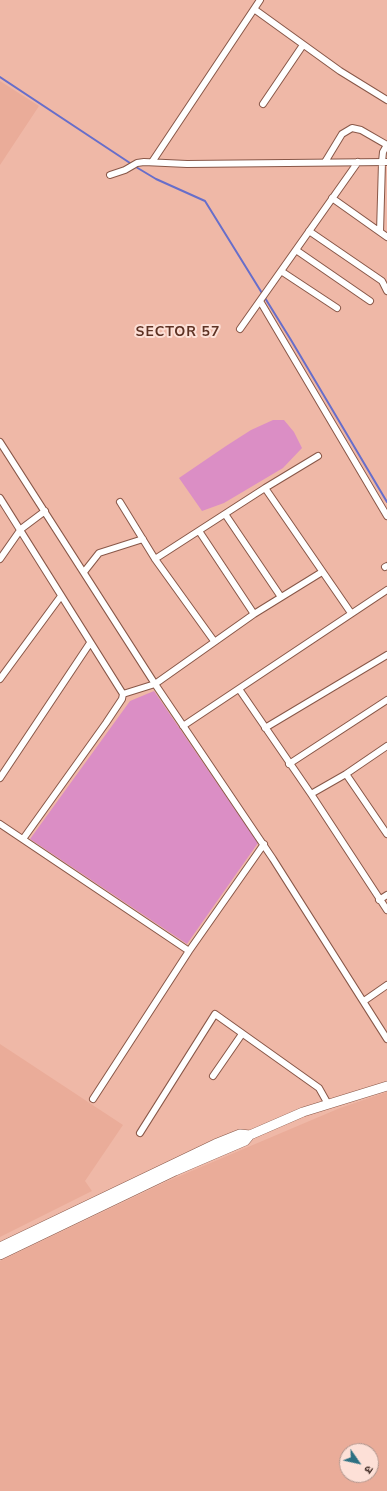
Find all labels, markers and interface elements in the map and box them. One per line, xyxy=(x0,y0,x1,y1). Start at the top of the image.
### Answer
district label: SECTOR 57 xyxy=(136,325,220,341)
north arrow xyxy=(339,1443,379,1483)
text: उ xyxy=(361,1463,377,1476)

